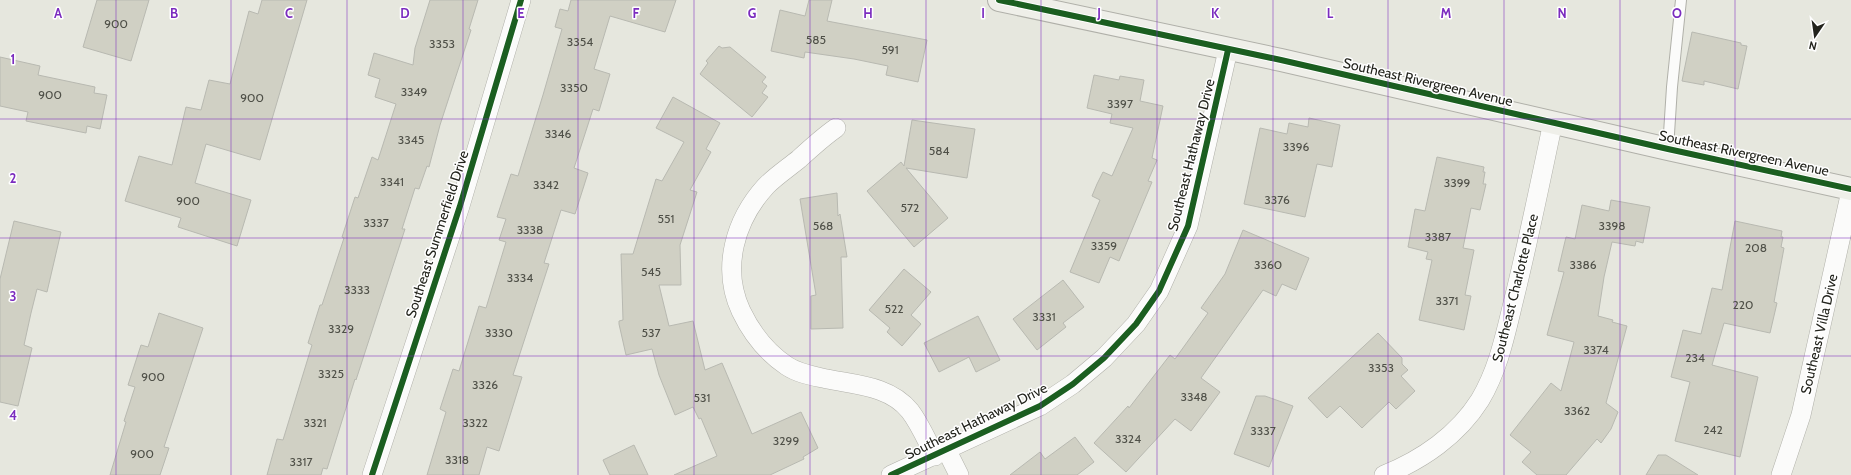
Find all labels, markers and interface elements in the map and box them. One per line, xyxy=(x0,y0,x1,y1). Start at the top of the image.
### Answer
text: A xyxy=(54,5,63,21)
text: B xyxy=(170,5,178,21)
text: C xyxy=(285,5,293,21)
text: D xyxy=(400,5,410,21)
text: E xyxy=(517,5,525,21)
text: F xyxy=(633,5,640,21)
text: G xyxy=(748,5,757,21)
text: H xyxy=(863,5,873,21)
text: I xyxy=(981,5,985,21)
text: J xyxy=(1096,5,1101,21)
text: K xyxy=(1211,5,1220,21)
text: L xyxy=(1327,5,1334,21)
text: M xyxy=(1441,5,1452,21)
text: N xyxy=(1557,5,1567,21)
text: O xyxy=(1672,5,1682,21)
house number: 900 xyxy=(104,16,128,31)
north arrow xyxy=(1795,16,1835,56)
house number: 585 xyxy=(806,32,826,47)
house number: 3354 xyxy=(567,34,593,49)
house number: 3353 xyxy=(429,36,455,51)
text: N xyxy=(1807,38,1818,53)
house number: 591 xyxy=(881,42,899,57)
text: 1 xyxy=(11,51,15,67)
street label: Southeast Rivergreen Avenue xyxy=(1341,54,1515,110)
street label: Southeast Hathaway Drive xyxy=(1163,77,1219,233)
house number: 3350 xyxy=(560,80,588,95)
house number: 3349 xyxy=(401,84,428,99)
house number: 900 xyxy=(38,87,62,102)
house number: 900 xyxy=(240,90,264,105)
house number: 3397 xyxy=(1107,96,1133,111)
house number: 3346 xyxy=(545,126,572,141)
street label: Southeast Rivergreen Avenue xyxy=(1657,126,1831,180)
house number: 3345 xyxy=(398,132,424,147)
house number: 3396 xyxy=(1283,139,1309,154)
house number: 584 xyxy=(929,143,949,158)
street label: Southeast Summerfield Drive xyxy=(401,148,473,320)
text: 2 xyxy=(10,170,17,186)
house number: 3341 xyxy=(380,174,404,189)
house number: 3399 xyxy=(1444,175,1470,190)
house number: 3342 xyxy=(533,177,559,192)
house number: 3376 xyxy=(1264,192,1290,207)
house number: 900 xyxy=(176,193,200,208)
house number: 572 xyxy=(901,200,919,215)
house number: 551 xyxy=(658,211,674,226)
street label: Southeast Charlotte Place xyxy=(1488,212,1542,364)
house number: 3337 xyxy=(363,215,389,230)
house number: 568 xyxy=(813,218,833,233)
house number: 3398 xyxy=(1598,218,1626,233)
house number: 3338 xyxy=(517,222,543,237)
house number: 3387 xyxy=(1425,229,1451,244)
house number: 3359 xyxy=(1091,238,1117,253)
house number: 208 xyxy=(1745,240,1767,255)
house number: 3360 xyxy=(1254,257,1282,272)
house number: 3386 xyxy=(1569,257,1597,272)
house number: 545 xyxy=(641,264,661,279)
house number: 3334 xyxy=(507,270,533,285)
street label: Southeast Villa Drive xyxy=(1796,272,1842,396)
house number: 3333 xyxy=(344,282,370,297)
text: 3 xyxy=(9,288,17,304)
house number: 3371 xyxy=(1436,293,1458,308)
house number: 220 xyxy=(1733,297,1753,312)
house number: 522 xyxy=(884,301,904,316)
house number: 3331 xyxy=(1032,309,1056,324)
house number: 3329 xyxy=(328,321,354,336)
house number: 3330 xyxy=(485,325,513,340)
house number: 537 xyxy=(641,325,661,340)
house number: 3374 xyxy=(1583,342,1609,357)
house number: 234 xyxy=(1685,350,1705,365)
house number: 3353 xyxy=(1368,360,1394,375)
house number: 3325 xyxy=(318,366,344,381)
house number: 900 xyxy=(141,369,165,384)
house number: 3326 xyxy=(472,377,498,392)
street label: Southeast Hathaway Drive xyxy=(902,379,1050,463)
house number: 3348 xyxy=(1180,389,1208,404)
house number: 531 xyxy=(694,390,710,405)
house number: 3362 xyxy=(1564,403,1590,418)
text: 4 xyxy=(9,407,17,423)
house number: 3321 xyxy=(303,415,327,430)
house number: 3322 xyxy=(462,415,488,430)
house number: 242 xyxy=(1703,422,1723,437)
house number: 3337 xyxy=(1250,423,1276,438)
house number: 3324 xyxy=(1115,431,1141,446)
house number: 3299 xyxy=(773,433,799,448)
house number: 900 xyxy=(130,446,154,461)
house number: 3318 xyxy=(445,452,469,467)
house number: 3317 xyxy=(290,454,312,469)

